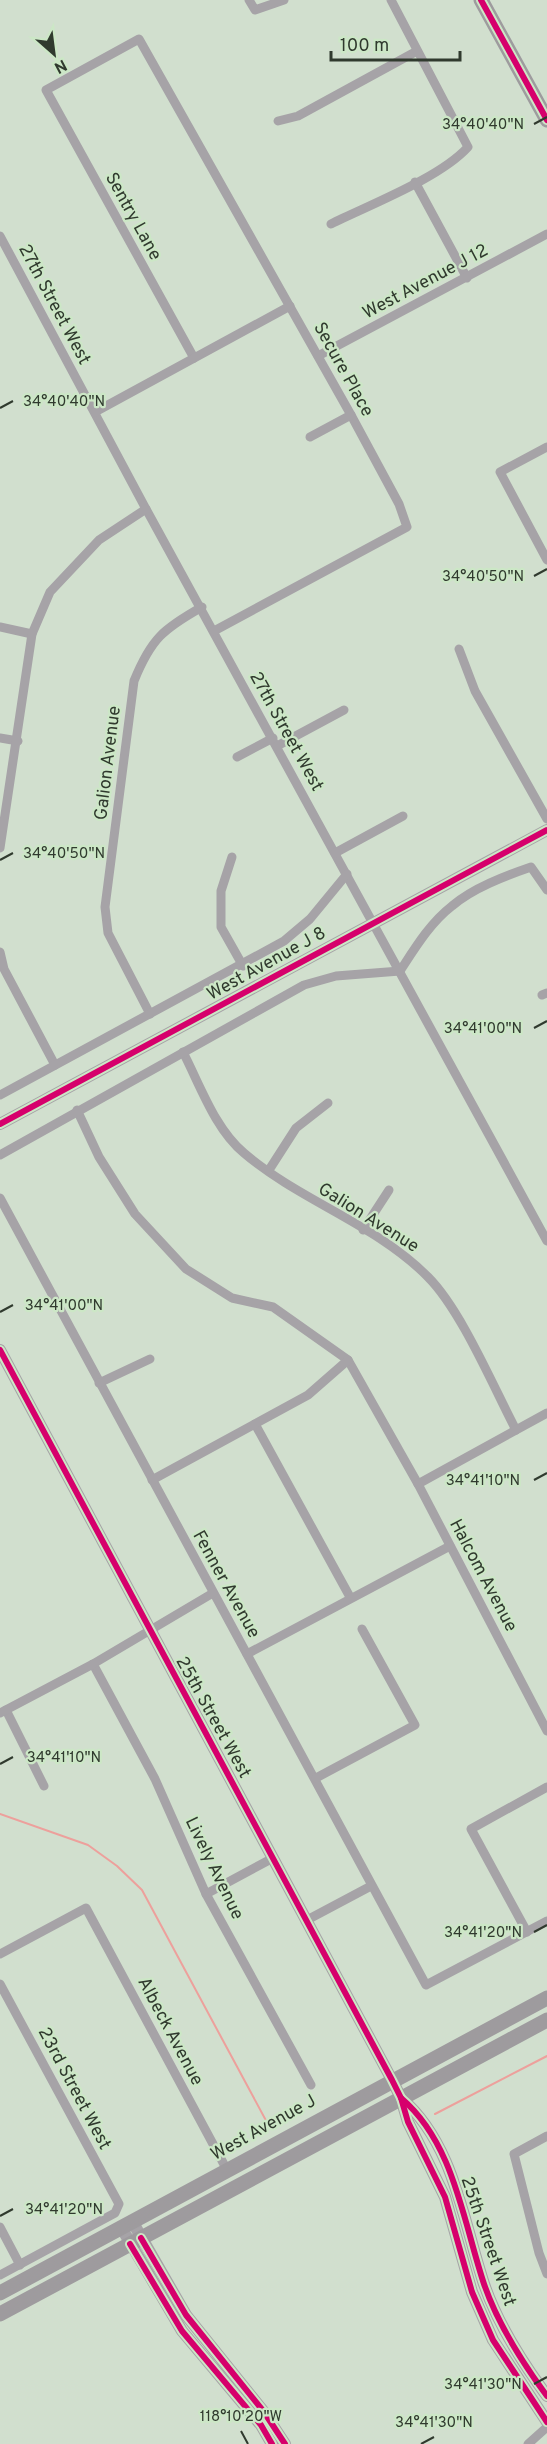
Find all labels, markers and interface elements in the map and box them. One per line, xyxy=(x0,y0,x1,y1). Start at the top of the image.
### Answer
north arrow xyxy=(24,24,84,84)
scale bar xyxy=(331,24,460,62)
text: 100 m xyxy=(340,35,389,58)
text: N xyxy=(50,54,70,77)
text: 34°40'40"N xyxy=(442,116,524,135)
street label: Sentry Lane xyxy=(99,169,166,265)
street label: 27th Street West xyxy=(12,240,95,369)
street label: West Avenue J 12 xyxy=(359,240,492,325)
street label: Secure Place xyxy=(307,318,378,421)
text: 34°40'40"N xyxy=(23,393,105,412)
text: 34°40'50"N xyxy=(442,568,524,587)
street label: 27th Street West xyxy=(243,668,328,796)
street label: Galion Avenue xyxy=(90,705,127,822)
text: 34°40'50"N xyxy=(23,845,105,864)
street label: West Avenue J 8 xyxy=(203,922,330,1006)
text: 34°41'00"N xyxy=(444,1020,522,1039)
street label: Galion Avenue xyxy=(313,1178,423,1258)
text: 34°41'00"N xyxy=(25,1297,103,1316)
text: 34°41'10"N xyxy=(446,1472,520,1491)
street label: Halcom Avenue xyxy=(443,1515,522,1636)
street label: Fenner Avenue xyxy=(187,1527,265,1643)
street label: 25th Street West xyxy=(170,1653,256,1783)
text: 34°41'10"N xyxy=(27,1749,101,1768)
street label: Lively Avenue xyxy=(179,1814,248,1924)
text: 34°41'20"N xyxy=(444,1924,522,1943)
street label: Albeck Avenue xyxy=(131,1974,208,2090)
street label: 23rd Street West xyxy=(32,2023,116,2154)
street label: West Avenue J xyxy=(207,2090,321,2167)
street label: 25th Street West xyxy=(455,2174,521,2309)
text: 34°41'20"N xyxy=(25,2201,103,2220)
text: 34°41'30"N xyxy=(444,2376,522,2395)
text: 118°10'20"W xyxy=(200,2408,282,2427)
text: 34°41'30"N xyxy=(395,2414,473,2433)

